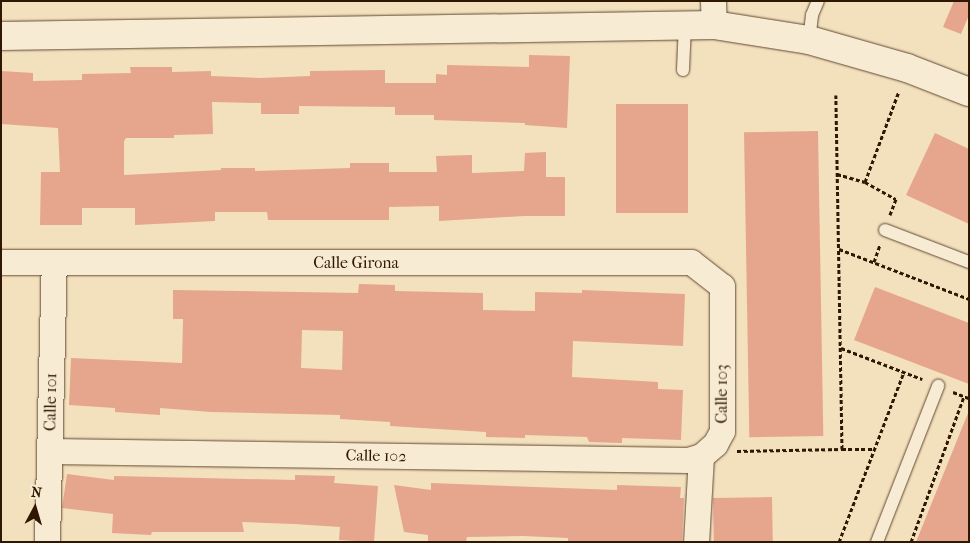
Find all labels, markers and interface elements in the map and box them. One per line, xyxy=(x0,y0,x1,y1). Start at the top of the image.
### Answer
street label: Calle Girona xyxy=(313,253,399,273)
street label: Calle 103 xyxy=(712,364,732,424)
street label: Calle 101 xyxy=(41,373,61,431)
street label: Calle 102 xyxy=(345,446,407,466)
north arrow xyxy=(10,483,60,533)
text: N xyxy=(30,484,43,502)

